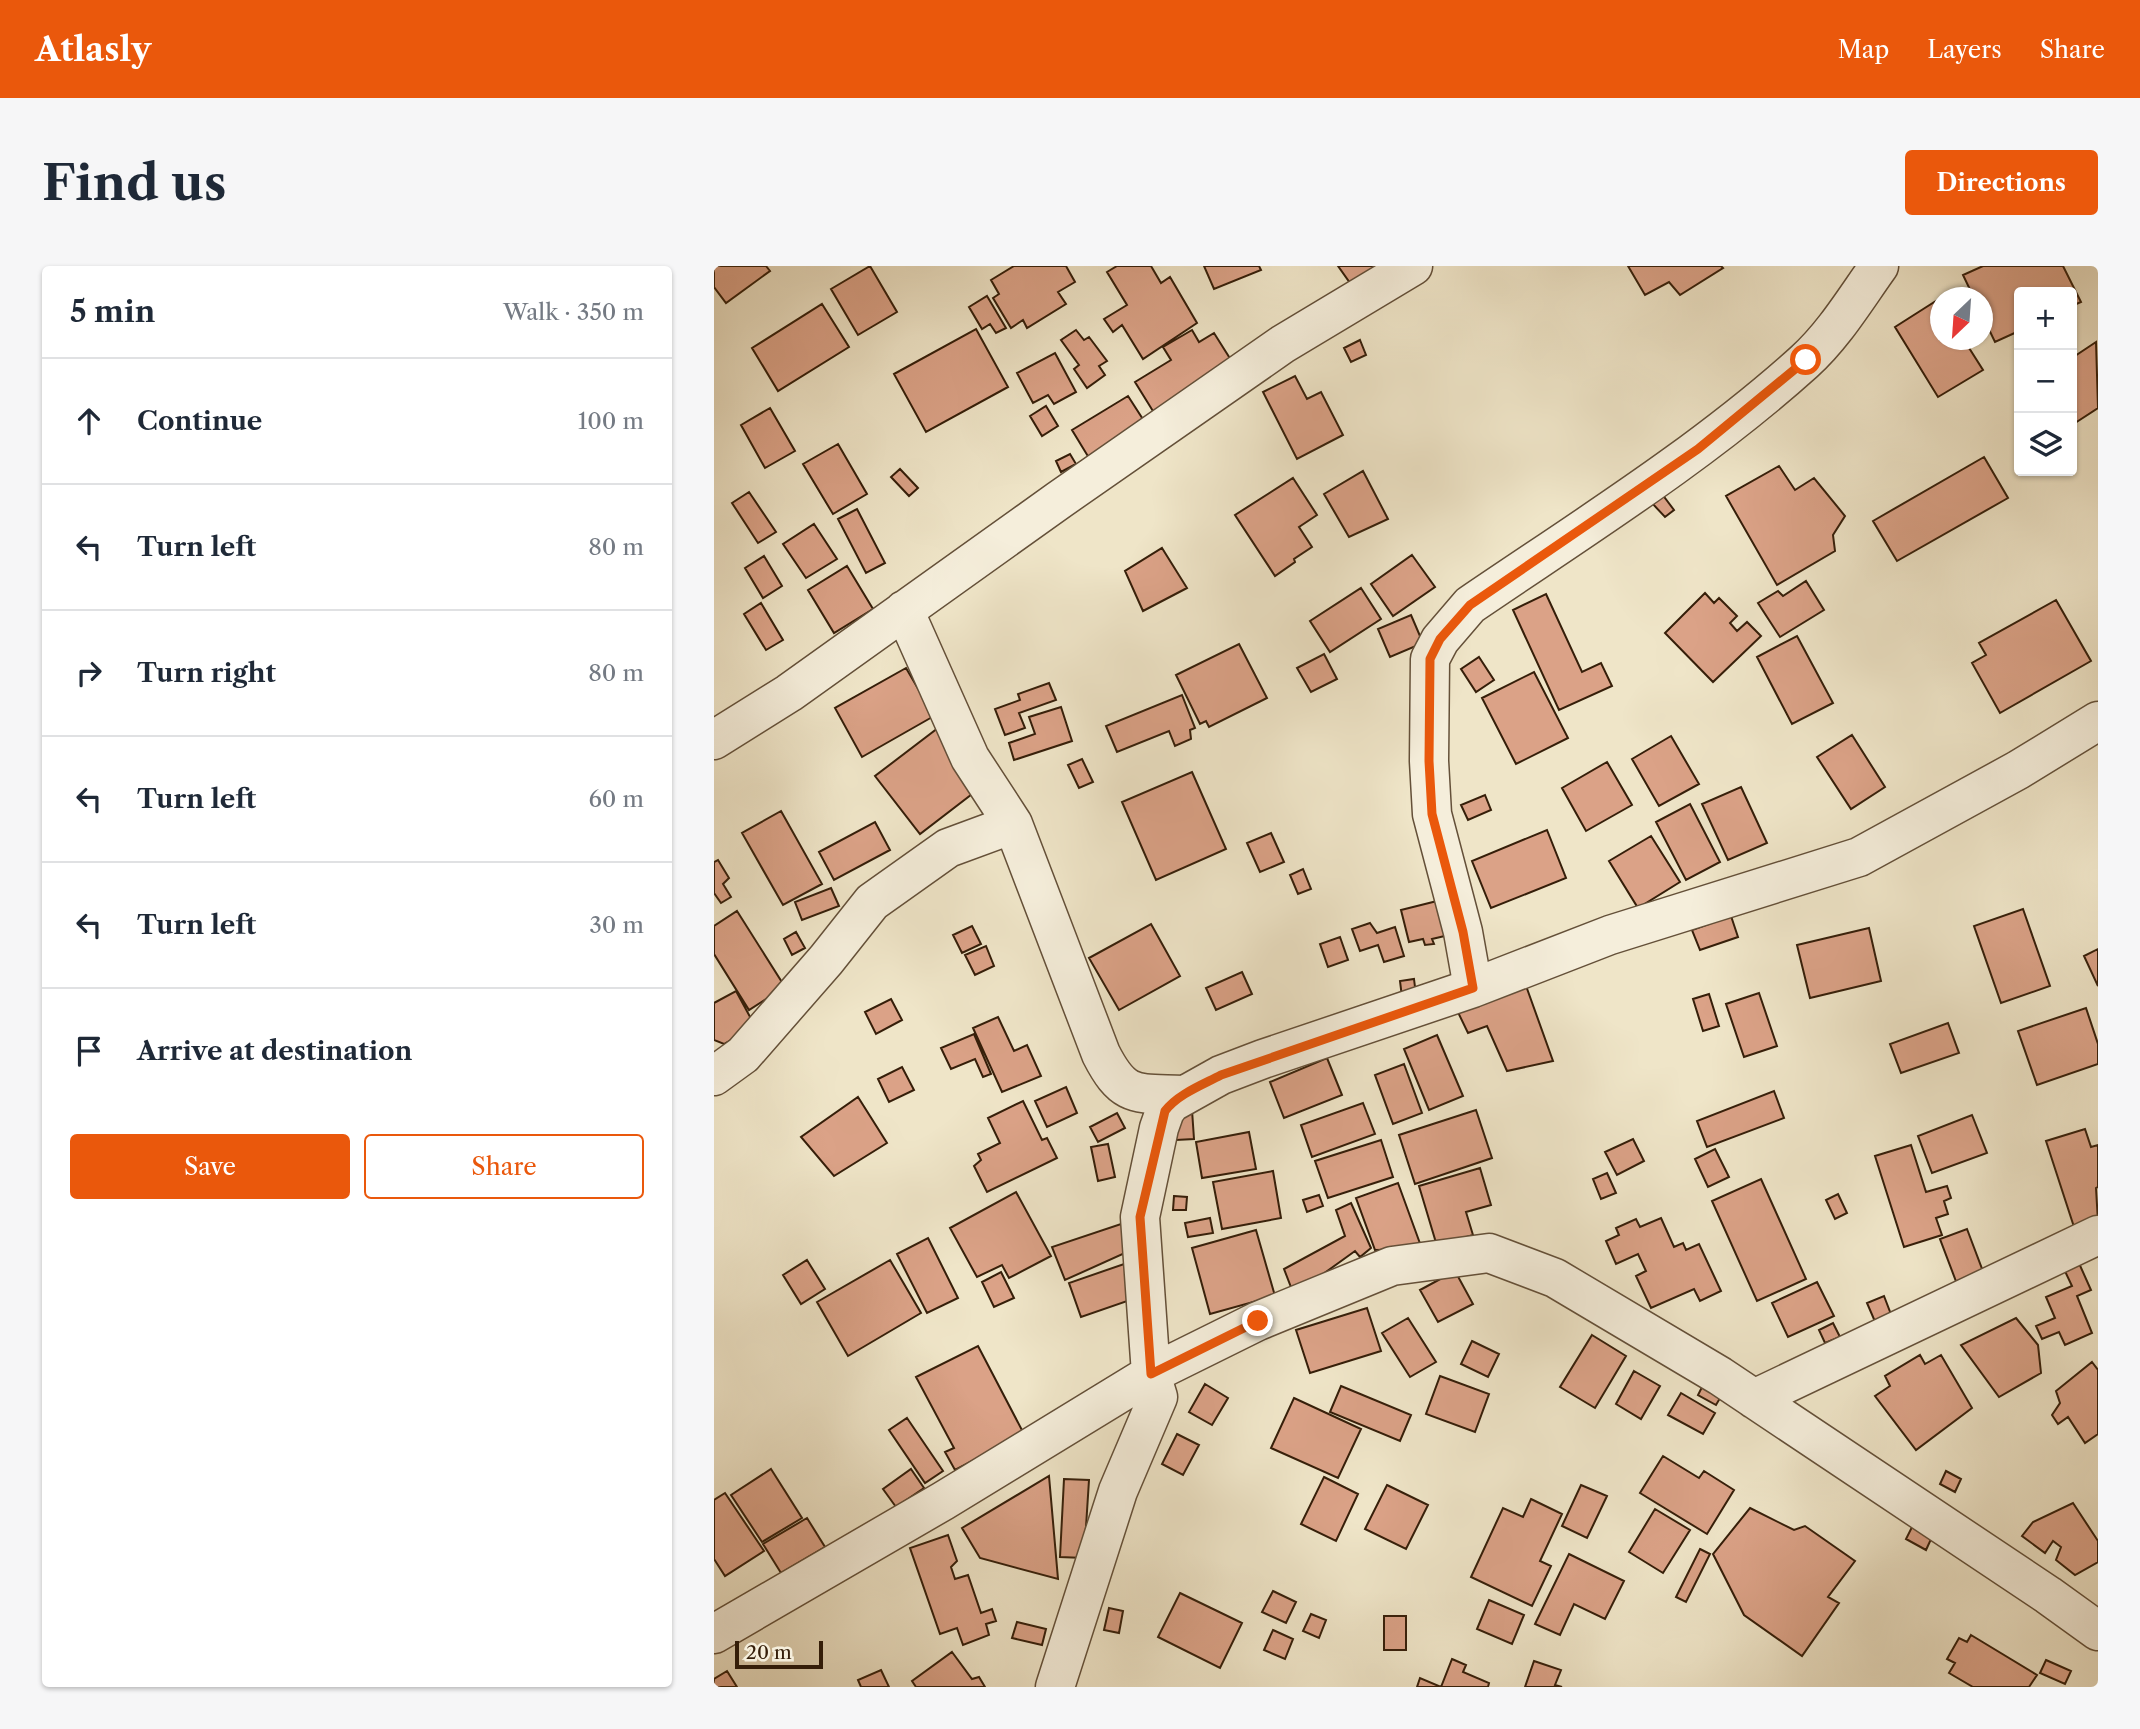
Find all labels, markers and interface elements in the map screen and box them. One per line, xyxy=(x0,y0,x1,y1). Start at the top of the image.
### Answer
text: Atlasly xyxy=(35,29,151,70)
text: Map xyxy=(1838,35,1889,64)
text: Layers xyxy=(1927,35,2002,64)
text: Share xyxy=(2040,35,2105,64)
button: Directions xyxy=(1905,150,2098,215)
text: Find us xyxy=(42,152,226,213)
north arrow xyxy=(1930,287,1993,350)
map controls xyxy=(2014,287,2077,476)
button: + xyxy=(2014,287,2077,350)
text: 5 min xyxy=(70,293,155,330)
text: Walk · 350 m xyxy=(503,298,644,326)
route start xyxy=(1790,344,1821,375)
button: − xyxy=(2014,350,2077,413)
icon: ahead xyxy=(70,402,108,440)
text: Continue xyxy=(137,405,262,437)
text: 100 m xyxy=(578,407,644,435)
button: layers xyxy=(2014,413,2077,476)
icon: left xyxy=(70,528,108,566)
text: Turn left xyxy=(137,531,256,563)
text: 80 m xyxy=(588,533,644,561)
icon: right xyxy=(70,654,108,692)
text: Turn right xyxy=(137,657,276,689)
text: 80 m xyxy=(588,659,644,687)
icon: left xyxy=(70,780,108,818)
text: Turn left xyxy=(137,783,256,815)
text: 60 m xyxy=(588,785,644,813)
icon: left xyxy=(70,906,108,944)
text: Turn left xyxy=(137,909,256,941)
text: 30 m xyxy=(589,911,644,939)
icon: arrive xyxy=(70,1032,108,1070)
text: Arrive at destination xyxy=(137,1035,412,1067)
button: Save xyxy=(70,1134,350,1199)
button: Share xyxy=(364,1134,644,1199)
route end xyxy=(1242,1305,1273,1336)
scale bar xyxy=(735,1638,822,1670)
text: 20 m xyxy=(746,1641,792,1664)

